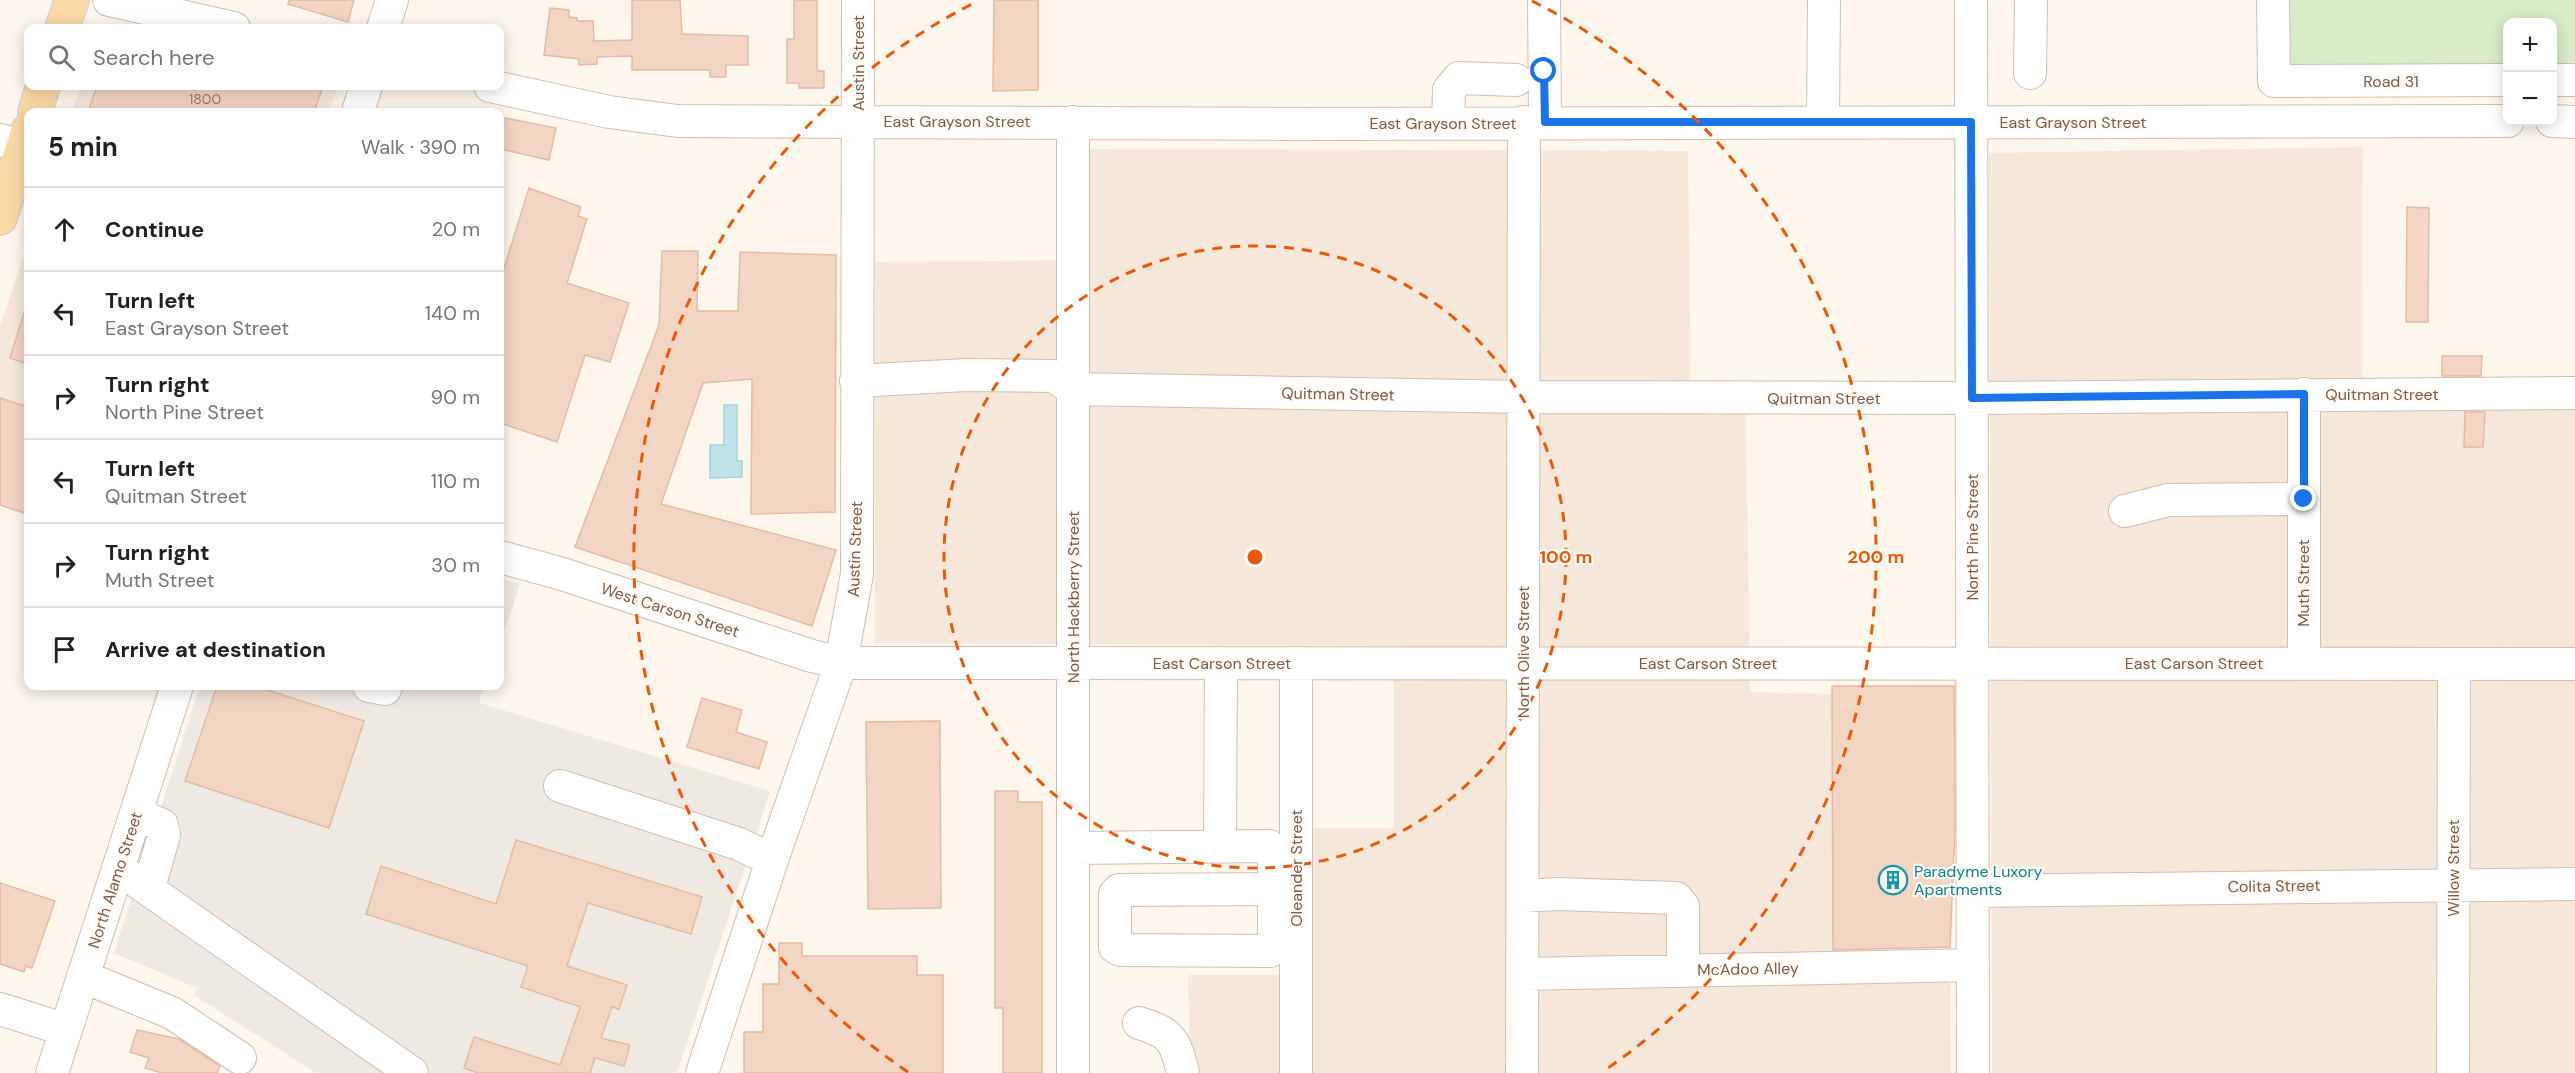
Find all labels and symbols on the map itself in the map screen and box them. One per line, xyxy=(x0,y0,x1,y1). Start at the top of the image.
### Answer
street label: Austin Street xyxy=(848,15,869,111)
route start xyxy=(1530,57,1556,83)
street label: Road 31 xyxy=(2363,71,2419,92)
house number: 1800 xyxy=(189,90,221,108)
street label: East Grayson Street xyxy=(883,111,1031,132)
street label: East Grayson Street xyxy=(1999,112,2147,133)
street label: East Grayson Street xyxy=(1369,113,1517,134)
street label: Quitman Street xyxy=(1281,383,1395,405)
street label: Quitman Street xyxy=(2325,384,2439,405)
street label: Quitman Street xyxy=(1767,388,1881,409)
street label: North Pine Street xyxy=(1962,473,1983,601)
route end xyxy=(2290,485,2316,511)
street label: Austin Street xyxy=(843,501,867,597)
street label: North Hackberry Street xyxy=(1063,511,1084,683)
street label: Muth Street xyxy=(2293,539,2314,627)
text: 100 m xyxy=(1539,545,1593,569)
text: 200 m xyxy=(1848,545,1904,569)
centre of rings xyxy=(1245,547,1265,567)
street label: West Carson Street xyxy=(598,578,742,642)
street label: North Olive Street xyxy=(1513,586,1534,718)
street label: East Carson Street xyxy=(1153,653,1291,674)
street label: East Carson Street xyxy=(1639,653,1777,674)
street label: East Carson Street xyxy=(2125,653,2263,674)
street label: North Alamo Street xyxy=(83,809,147,951)
street label: Oleander Street xyxy=(1286,809,1307,927)
street label: Willow Street xyxy=(2443,819,2464,917)
place label: Paradyme Luxory Apartments xyxy=(1914,861,2042,900)
building icon: Paradyme Luxory Apartments xyxy=(1877,864,1909,896)
street label: Colita Street xyxy=(2227,875,2321,897)
street label: McAdoo Alley xyxy=(1697,958,1799,980)

